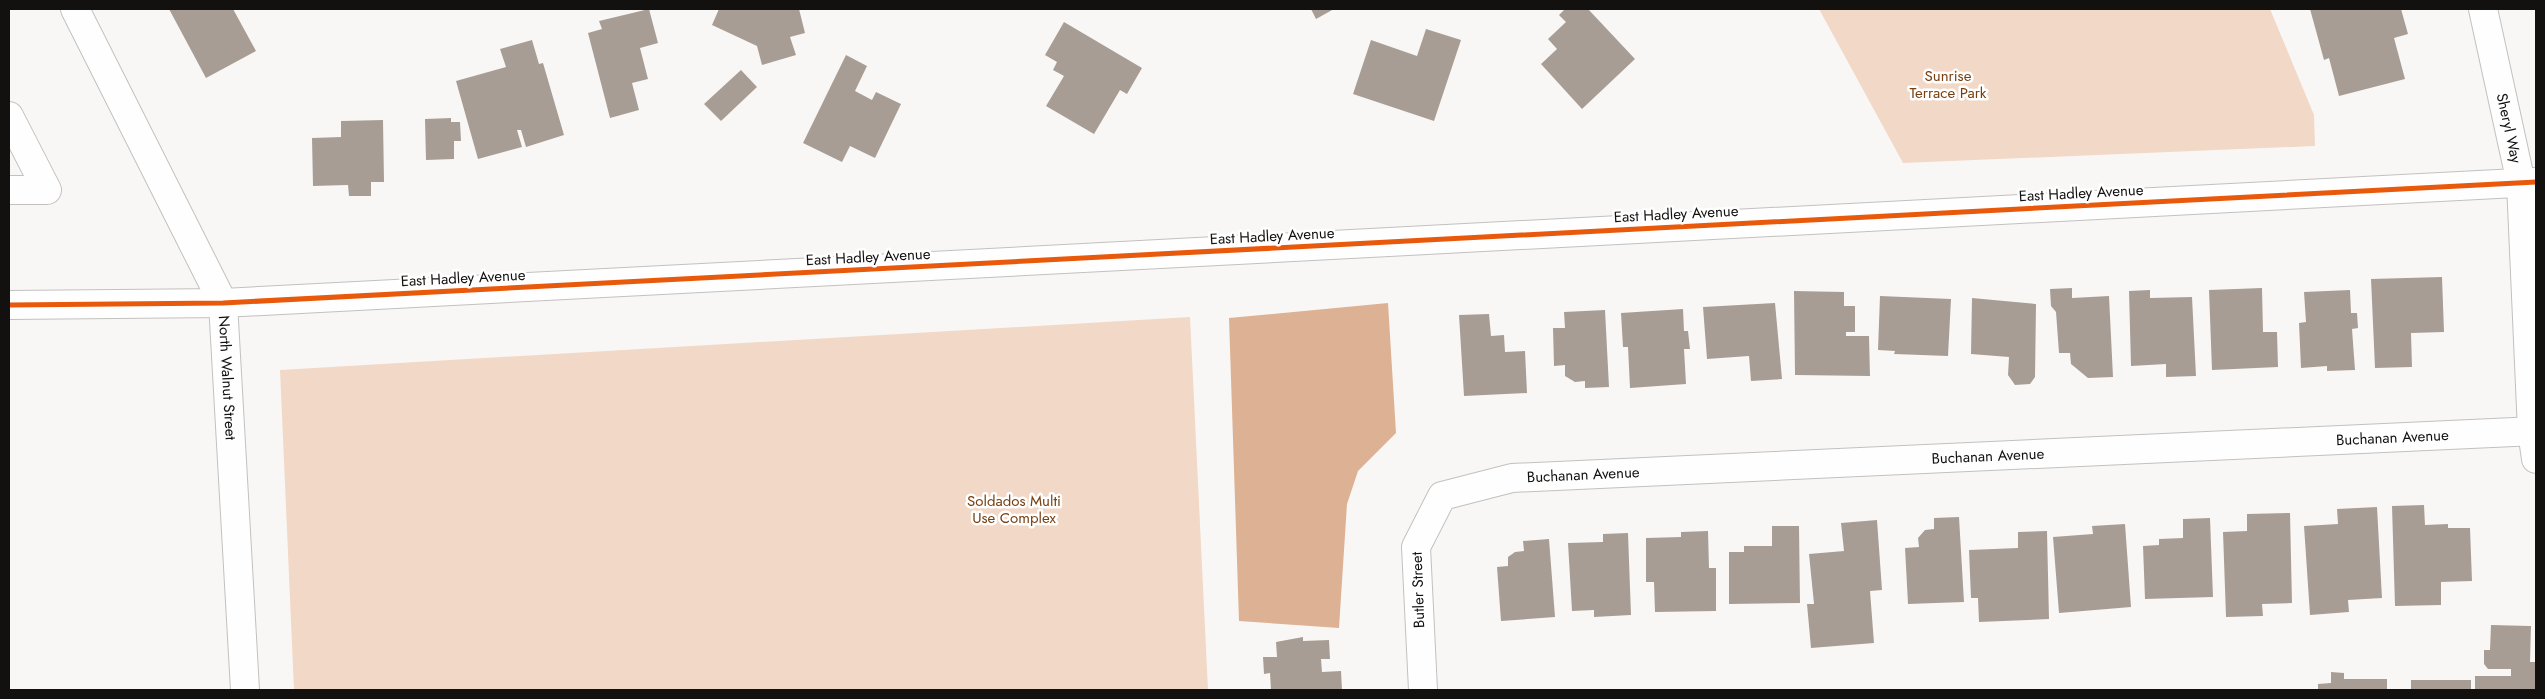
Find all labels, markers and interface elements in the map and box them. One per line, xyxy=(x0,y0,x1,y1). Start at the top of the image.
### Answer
park label: Sunrise Terrace Park xyxy=(1910,65,1987,104)
street label: Sheryl Way xyxy=(2491,91,2527,166)
street label: East Hadley Avenue xyxy=(2018,179,2144,207)
street label: East Hadley Avenue xyxy=(1613,200,1739,228)
street label: East Hadley Avenue xyxy=(1209,222,1335,250)
street label: East Hadley Avenue xyxy=(805,243,931,271)
street label: East Hadley Avenue xyxy=(400,264,526,292)
street label: North Walnut Street xyxy=(213,315,242,441)
street label: Buchanan Avenue xyxy=(2336,424,2450,451)
street label: Buchanan Avenue xyxy=(1931,443,2045,470)
street label: Buchanan Avenue xyxy=(1526,461,1640,488)
park label: Soldados Multi Use Complex xyxy=(967,490,1061,529)
street label: Butler Street xyxy=(1406,551,1430,629)

